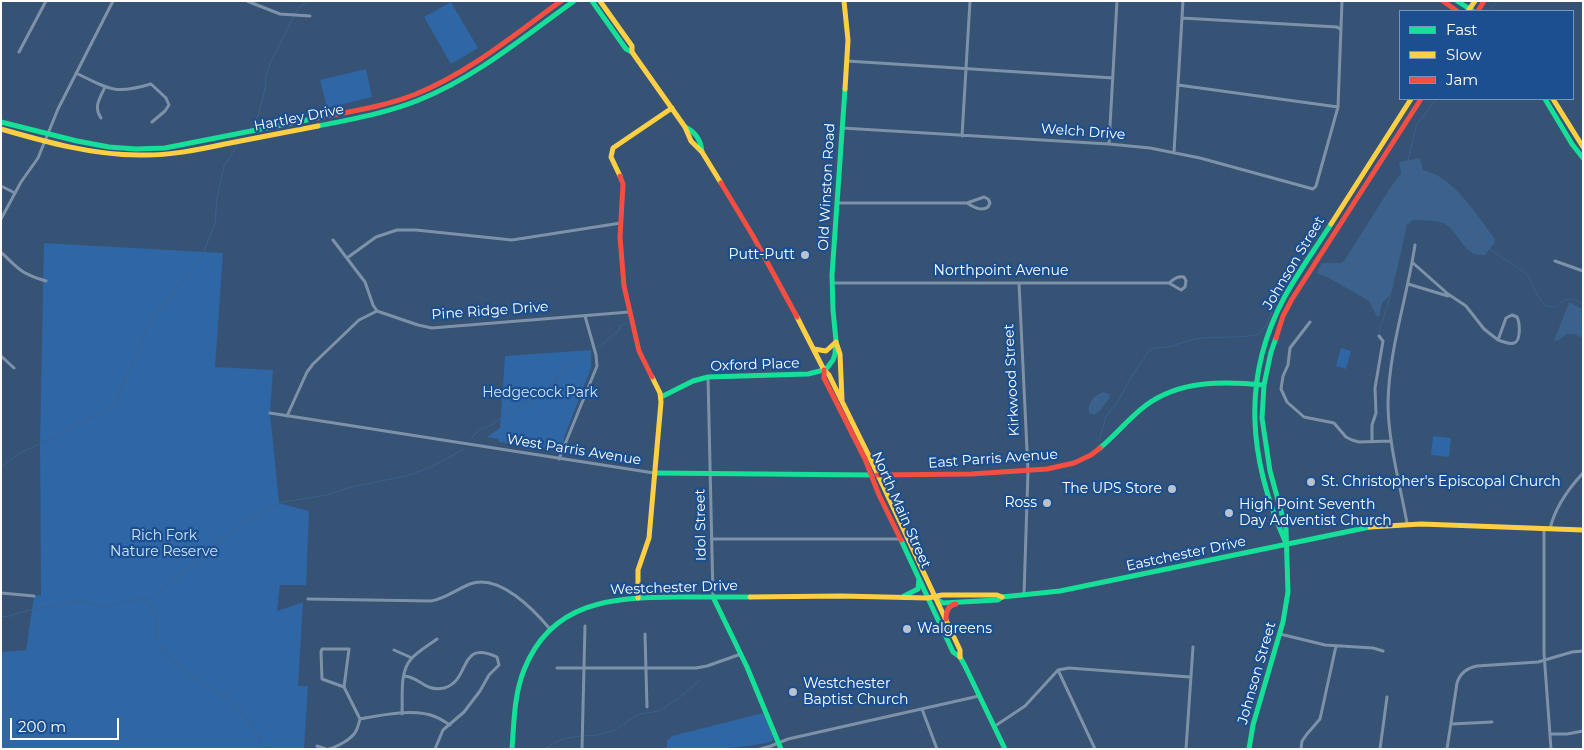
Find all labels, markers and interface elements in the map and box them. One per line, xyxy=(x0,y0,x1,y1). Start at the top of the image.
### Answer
legend xyxy=(1399,10,1574,100)
text: Fast xyxy=(1446,20,1477,39)
text: Slow xyxy=(1446,45,1482,64)
text: Jam xyxy=(1446,70,1478,89)
street label: Hartley Drive xyxy=(253,101,345,135)
street label: Welch Drive xyxy=(1040,121,1126,143)
street label: Old Winston Road xyxy=(815,123,839,251)
street label: Johnson Street xyxy=(1260,213,1328,313)
place label: Putt-Putt xyxy=(729,247,795,263)
marker: Putt-Putt xyxy=(799,249,811,261)
street label: Northpoint Avenue xyxy=(934,263,1068,279)
street label: Pine Ridge Drive xyxy=(431,299,549,323)
street label: Kirkwood Street xyxy=(1001,323,1023,437)
street label: Oxford Place xyxy=(710,355,800,375)
park label: Hedgecock Park xyxy=(482,385,598,401)
street label: West Parris Avenue xyxy=(506,431,642,469)
street label: East Parris Avenue xyxy=(928,446,1058,472)
street label: North Main Street xyxy=(868,449,934,571)
place label: St. Christopher's Episcopal Church xyxy=(1321,474,1561,490)
marker: St. Christopher's Episcopal Church xyxy=(1305,476,1317,488)
place label: The UPS Store xyxy=(1062,481,1162,497)
marker: The UPS Store xyxy=(1166,483,1178,495)
street label: Idol Street xyxy=(692,489,710,561)
place label: Ross xyxy=(1004,495,1037,511)
marker: Ross xyxy=(1041,497,1053,509)
place label: High Point Seventh Day Adventist Church xyxy=(1239,497,1392,530)
marker: High Point Seventh Day Adventist Church xyxy=(1223,507,1235,519)
park label: Rich Fork Nature Reserve xyxy=(110,528,218,560)
street label: Eastchester Drive xyxy=(1125,533,1247,575)
street label: Westchester Drive xyxy=(610,577,738,599)
street label: Johnson Street xyxy=(1234,620,1280,726)
place label: Walgreens xyxy=(917,621,992,637)
marker: Walgreens xyxy=(901,623,913,635)
place label: Westchester Baptist Church xyxy=(803,676,908,709)
marker: Westchester Baptist Church xyxy=(787,686,799,698)
scale bar xyxy=(12,708,121,740)
text: 200 m xyxy=(18,717,66,736)

